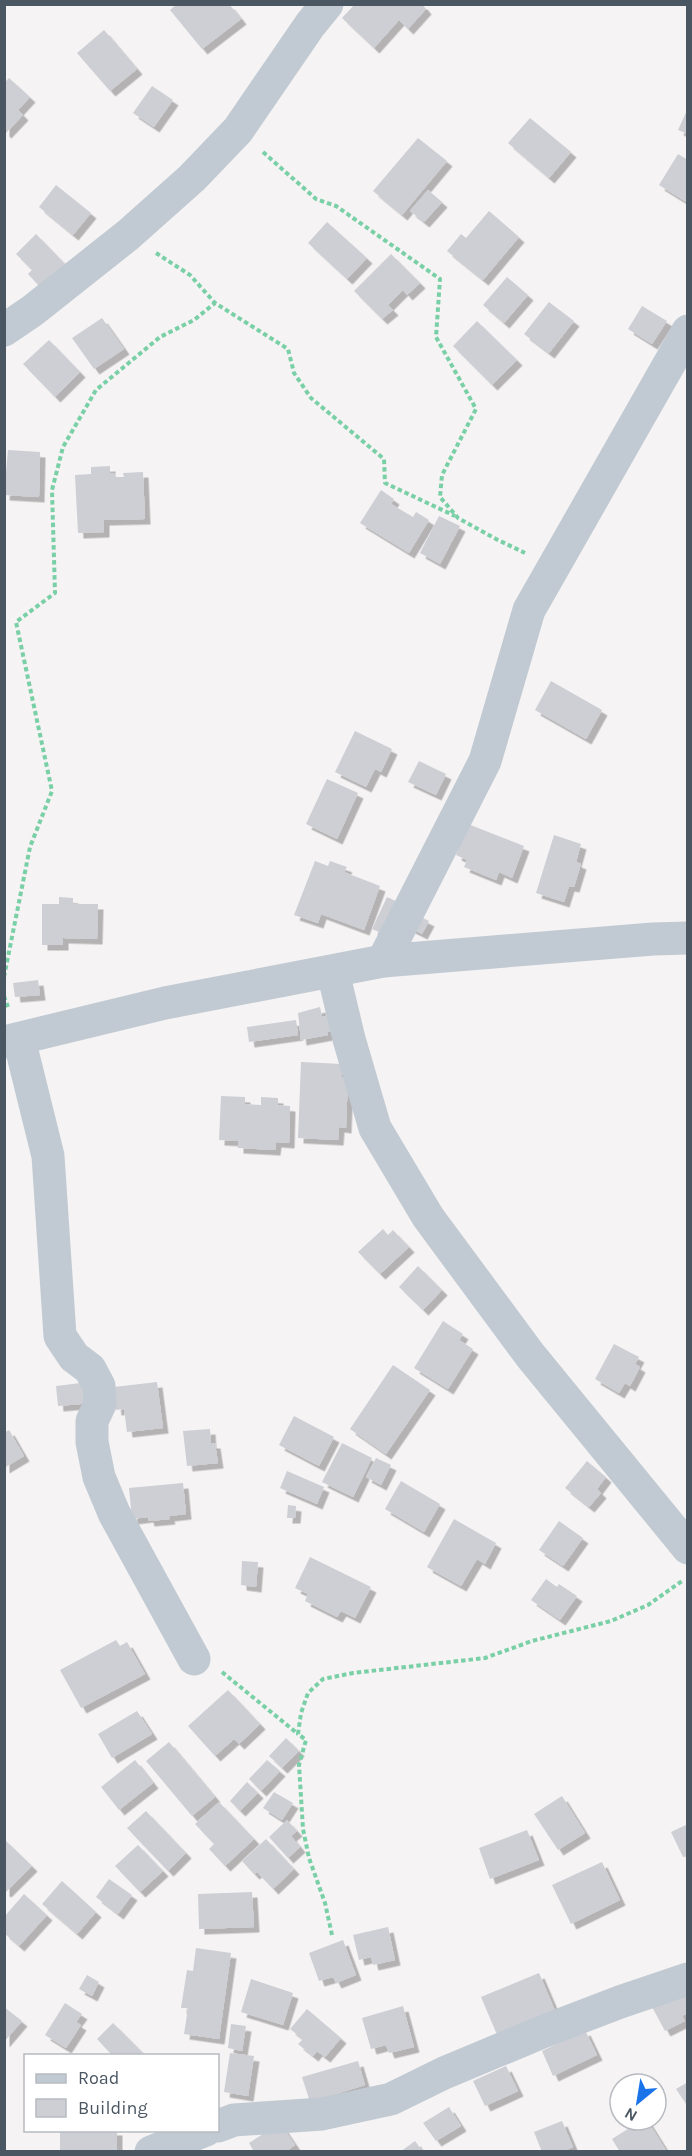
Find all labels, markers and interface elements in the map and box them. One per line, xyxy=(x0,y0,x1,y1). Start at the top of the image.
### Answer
legend xyxy=(24,2054,219,2132)
text: Road xyxy=(78,2067,119,2089)
north arrow xyxy=(608,2072,668,2132)
text: Building xyxy=(78,2097,148,2119)
text: N xyxy=(621,2103,640,2126)

